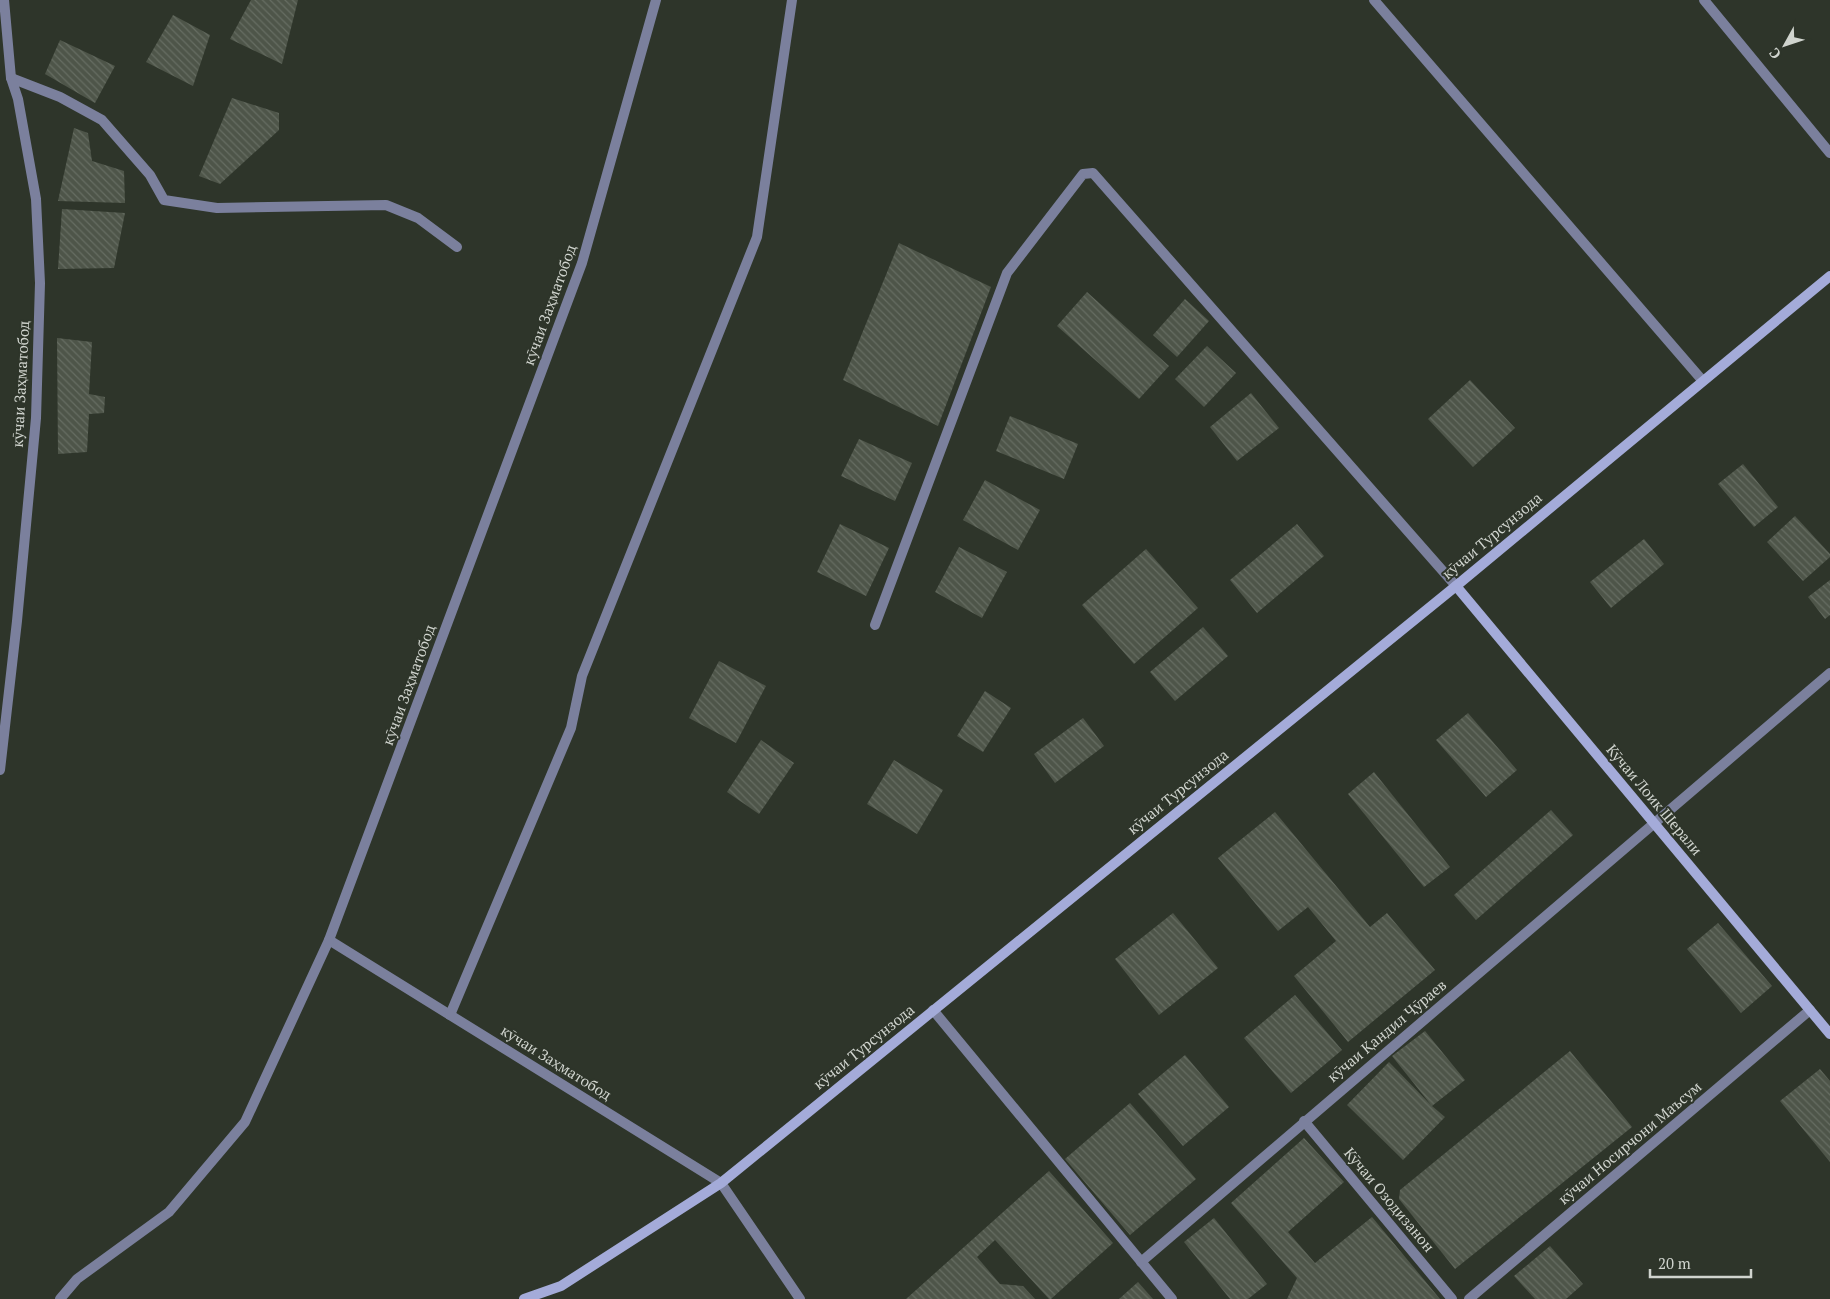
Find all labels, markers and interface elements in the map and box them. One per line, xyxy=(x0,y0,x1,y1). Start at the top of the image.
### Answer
north arrow xyxy=(1760,20,1810,70)
text: С xyxy=(1764,44,1785,63)
street label: кӯчаи Заҳматобод xyxy=(518,241,580,368)
street label: кӯчаи Заҳматобод xyxy=(7,320,33,448)
street label: кӯчаи Турсунзода xyxy=(1437,487,1546,583)
street label: кӯчаи Заҳматобод xyxy=(377,621,439,748)
street label: Кӯчаи Лоик Шерали xyxy=(1602,740,1707,859)
street label: кӯчаи Турсунзода xyxy=(1123,744,1232,838)
street label: кӯчаи Қандил Ҷӯраев xyxy=(1322,974,1450,1086)
street label: кӯчаи Турсунзода xyxy=(809,999,918,1093)
street label: кӯчаи Заҳматобод xyxy=(497,1020,616,1105)
street label: кӯчаи Носирчони Маъсум xyxy=(1553,1076,1705,1208)
street label: Кӯчаи Озодизанон xyxy=(1340,1143,1439,1256)
scale bar xyxy=(1650,1246,1751,1278)
text: 20 m xyxy=(1658,1253,1691,1273)

